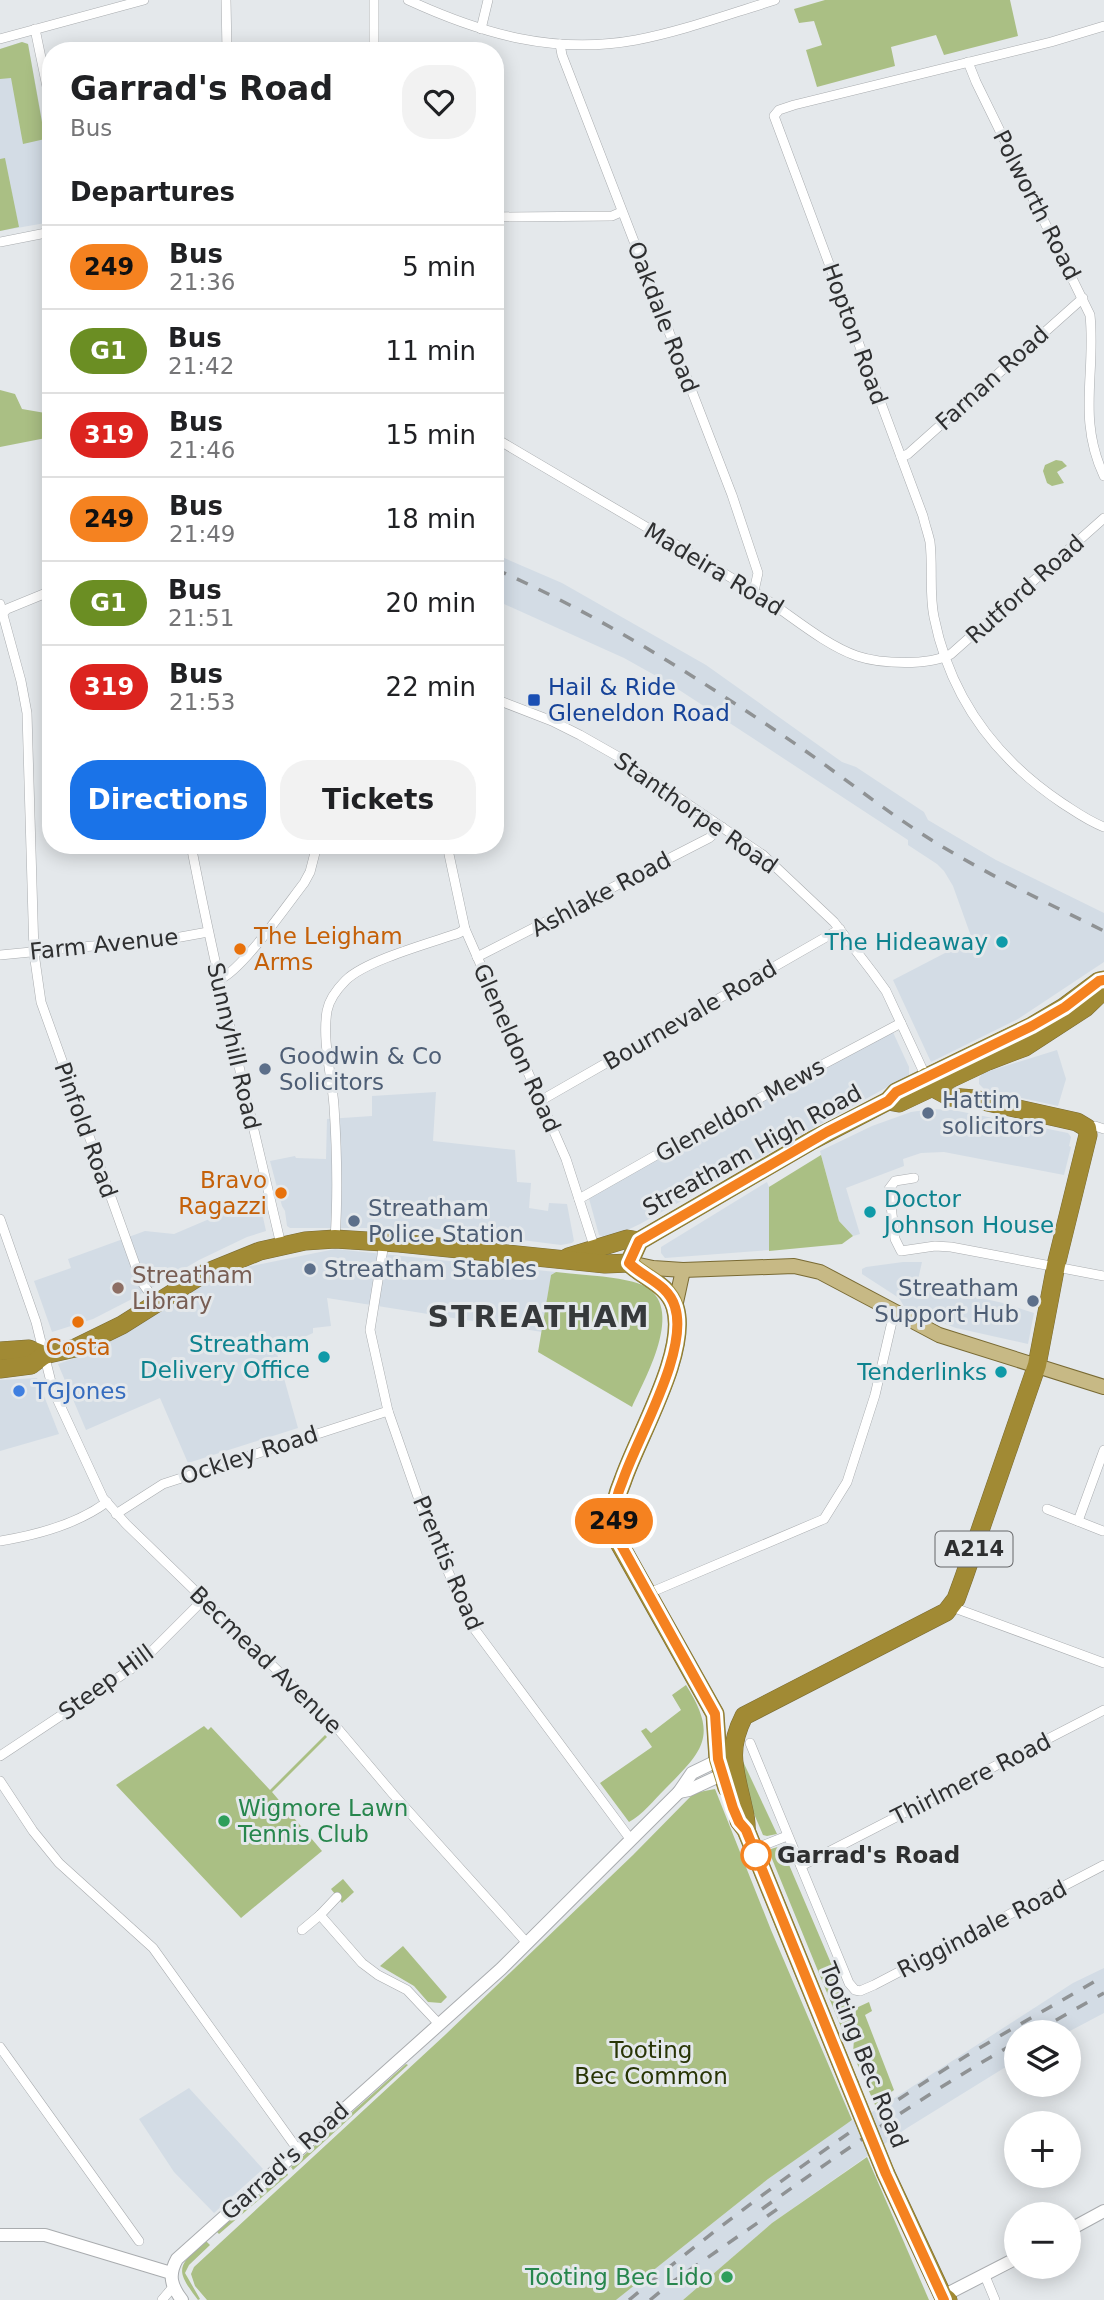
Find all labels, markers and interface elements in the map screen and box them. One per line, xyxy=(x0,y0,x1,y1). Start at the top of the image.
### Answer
button: heart xyxy=(402,65,476,139)
text: Garrad's Road xyxy=(70,69,333,108)
text: Bus xyxy=(70,115,112,141)
street label: Polworth Road xyxy=(988,126,1086,284)
text: Departures xyxy=(70,177,235,207)
street label: Oakdale Road xyxy=(622,238,704,396)
text: Bus xyxy=(169,239,223,269)
text: 5 min xyxy=(402,252,476,282)
text: 249 xyxy=(84,253,134,281)
street label: Hopton Road xyxy=(817,260,893,408)
text: 21:36 xyxy=(169,269,235,295)
street label: Farnan Road xyxy=(930,321,1054,435)
text: Bus xyxy=(168,323,222,353)
text: 11 min xyxy=(386,336,476,366)
text: G1 xyxy=(90,337,127,365)
text: 21:42 xyxy=(168,353,234,379)
text: Bus xyxy=(169,407,223,437)
text: 15 min xyxy=(386,420,476,450)
text: 319 xyxy=(84,421,134,449)
text: 21:46 xyxy=(169,437,235,463)
text: Bus xyxy=(169,491,223,521)
text: 18 min xyxy=(386,504,476,534)
text: 249 xyxy=(84,505,134,533)
street label: Madeira Road xyxy=(640,517,788,621)
text: 21:49 xyxy=(169,521,235,547)
street label: Rutford Road xyxy=(961,529,1089,649)
text: Bus xyxy=(168,575,222,605)
text: 20 min xyxy=(386,588,476,618)
text: G1 xyxy=(90,589,127,617)
text: 21:51 xyxy=(168,605,234,631)
text: Bus xyxy=(169,659,223,689)
text: 22 min xyxy=(386,672,476,702)
text: 319 xyxy=(84,673,134,701)
place label: Hail & Ride Gleneldon Road xyxy=(548,674,730,726)
text: 21:53 xyxy=(169,689,235,715)
marker: Hail & Ride Gleneldon Road xyxy=(526,692,542,708)
street label: Stanthorpe Road xyxy=(609,747,783,879)
button: Directions xyxy=(70,760,266,840)
button: Tickets xyxy=(280,760,476,840)
street label: Ashlake Road xyxy=(527,846,675,942)
street label: Farm Avenue xyxy=(28,923,180,965)
place label: The Leigham Arms xyxy=(253,923,403,975)
place label: The Hideaway xyxy=(824,929,988,955)
marker: The Hideaway xyxy=(994,934,1010,950)
marker: The Leigham Arms xyxy=(232,941,248,957)
street label: Bournevale Road xyxy=(599,955,781,1075)
street label: Sunnyhill Road xyxy=(202,960,266,1132)
street label: Gleneldon Road xyxy=(468,960,566,1136)
place label: Goodwin & Co Solicitors xyxy=(279,1043,442,1095)
street label: Gleneldon Mews xyxy=(651,1053,829,1167)
street label: Pinfold Road xyxy=(49,1059,123,1201)
marker: Goodwin & Co Solicitors xyxy=(257,1061,273,1077)
street label: Streatham High Road xyxy=(638,1079,866,1221)
place label: Hattim solicitors xyxy=(942,1087,1044,1139)
marker: Hattim solicitors xyxy=(920,1105,936,1121)
place label: Bravo Ragazzi xyxy=(178,1167,267,1219)
marker: Bravo Ragazzi xyxy=(273,1185,289,1201)
place label: Doctor Johnson House xyxy=(882,1186,1054,1238)
place label: Streatham Police Station xyxy=(368,1195,524,1247)
marker: Doctor Johnson House xyxy=(862,1204,878,1220)
marker: Streatham Police Station xyxy=(346,1213,362,1229)
place label: Streatham Stables xyxy=(324,1256,537,1282)
marker: Streatham Stables xyxy=(302,1261,318,1277)
place label: Streatham Library xyxy=(132,1262,253,1314)
place label: Streatham Support Hub xyxy=(874,1275,1019,1327)
marker: Streatham Library xyxy=(110,1280,126,1296)
marker: Streatham Support Hub xyxy=(1025,1293,1041,1309)
district label: STREATHAM xyxy=(427,1299,651,1334)
marker: Costa xyxy=(70,1314,86,1330)
place label: Streatham Delivery Office xyxy=(140,1331,310,1383)
place label: Costa xyxy=(45,1334,111,1360)
marker: Streatham Delivery Office xyxy=(316,1349,332,1365)
place label: Tenderlinks xyxy=(856,1359,987,1385)
marker: Tenderlinks xyxy=(993,1364,1009,1380)
place label: TGJones xyxy=(32,1378,126,1404)
marker: TGJones xyxy=(11,1383,27,1399)
street label: Ockley Road xyxy=(177,1421,321,1489)
street label: Prentis Road xyxy=(408,1492,488,1634)
line badge: 249 xyxy=(574,1498,654,1544)
text: 249 xyxy=(589,1507,639,1535)
road number: A214 xyxy=(936,1532,1012,1566)
street label: Becmead Avenue xyxy=(185,1581,347,1739)
street label: Steep Hill xyxy=(54,1639,158,1725)
street label: Thirlmere Road xyxy=(886,1728,1055,1831)
place label: Wigmore Lawn Tennis Club xyxy=(237,1795,408,1847)
marker: Wigmore Lawn Tennis Club xyxy=(216,1813,232,1829)
marker: Garrad's Road xyxy=(741,1840,771,1870)
place label: Garrad's Road xyxy=(777,1842,960,1868)
street label: Riggindale Road xyxy=(893,1875,1071,1983)
street label: Tooting Bec Road xyxy=(815,1958,913,2152)
map controls xyxy=(1004,2020,1081,2279)
button: layers xyxy=(1004,2020,1081,2097)
park label: Tooting Bec Common xyxy=(574,2037,728,2089)
street label: Garrad's Road xyxy=(216,2097,354,2225)
button: + xyxy=(1004,2111,1081,2188)
button: − xyxy=(1004,2202,1081,2279)
place label: Tooting Bec Lido xyxy=(524,2264,713,2290)
marker: Tooting Bec Lido xyxy=(719,2269,735,2285)

